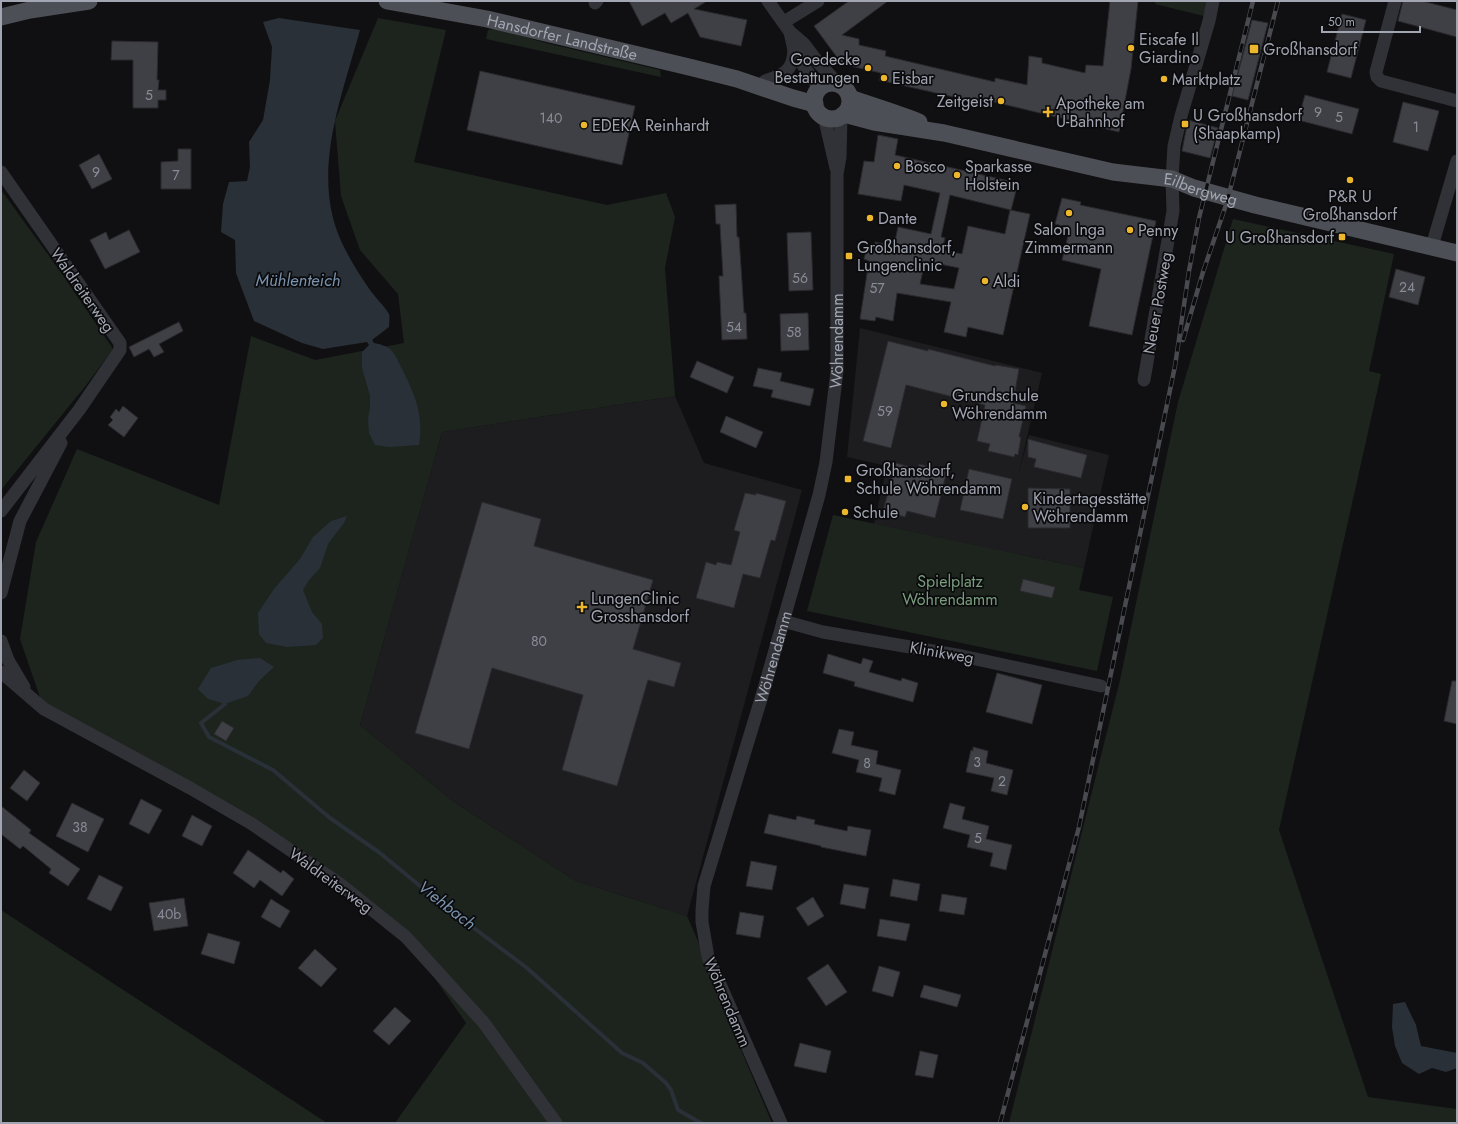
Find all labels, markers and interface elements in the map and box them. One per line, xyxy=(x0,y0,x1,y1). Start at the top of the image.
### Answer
street label: Hansdorfer Landstraße xyxy=(485,8,640,66)
scale bar xyxy=(1322,8,1420,34)
text: 50 m xyxy=(1328,13,1355,31)
place label: Eiscafe Il Giardino xyxy=(1139,28,1199,69)
place label: Großhansdorf xyxy=(1263,38,1358,61)
marker: Eiscafe Il Giardino xyxy=(1126,43,1136,53)
marker: Großhansdorf xyxy=(1248,43,1260,55)
place label: Goedecke Bestattungen xyxy=(775,48,860,89)
marker: Goedecke Bestattungen xyxy=(863,63,873,73)
place label: Eisbar xyxy=(892,67,934,90)
place label: Marktplatz xyxy=(1172,68,1241,91)
marker: Eisbar xyxy=(879,73,889,83)
marker: Marktplatz xyxy=(1159,74,1169,84)
house number: 5 xyxy=(145,85,153,105)
place label: Zeitgeist xyxy=(937,90,993,113)
place label: Apotheke am U-Bahnhof xyxy=(1056,92,1145,133)
marker: Zeitgeist xyxy=(996,96,1006,106)
house number: 9 xyxy=(1314,102,1322,122)
place label: U Großhansdorf (Shaapkamp) xyxy=(1193,104,1303,145)
marker: Apotheke am U-Bahnhof xyxy=(1043,107,1053,117)
house number: 5 xyxy=(1335,107,1343,127)
house number: 140 xyxy=(540,108,562,128)
place label: EDEKA Reinhardt xyxy=(592,114,709,137)
house number: 1 xyxy=(1413,117,1419,137)
marker: U Großhansdorf (Shaapkamp) xyxy=(1180,119,1190,129)
marker: EDEKA Reinhardt xyxy=(579,120,589,130)
place label: Bosco xyxy=(905,155,946,178)
place label: Sparkasse Holstein xyxy=(965,155,1032,196)
marker: Bosco xyxy=(892,161,902,171)
house number: 9 xyxy=(92,162,100,182)
house number: 7 xyxy=(172,165,180,185)
street label: Eilbergweg xyxy=(1163,167,1240,212)
marker: Sparkasse Holstein xyxy=(952,170,962,180)
marker: P&R U Großhansdorf xyxy=(1345,175,1355,185)
place label: P&R U Großhansdorf xyxy=(1303,185,1398,226)
place label: Dante xyxy=(878,207,917,230)
marker: Salon Inga Zimmermann xyxy=(1064,208,1074,218)
marker: Dante xyxy=(865,213,875,223)
place label: Salon Inga Zimmermann xyxy=(1025,218,1113,259)
place label: Penny xyxy=(1138,219,1179,242)
marker: Penny xyxy=(1125,225,1135,235)
place label: U Großhansdorf xyxy=(1225,226,1334,249)
marker: U Großhansdorf xyxy=(1337,232,1347,242)
place label: Großhansdorf, Lungenclinic xyxy=(857,236,956,277)
street label: Waldreiterweg xyxy=(45,243,120,337)
street label: Neuer Postweg xyxy=(1137,250,1178,356)
marker: Großhansdorf, Lungenclinic xyxy=(844,251,854,261)
water label: Mühlenteich xyxy=(256,268,340,292)
house number: 56 xyxy=(792,268,808,288)
place label: Aldi xyxy=(993,270,1021,293)
marker: Aldi xyxy=(980,276,990,286)
house number: 24 xyxy=(1399,277,1415,297)
house number: 57 xyxy=(869,278,885,298)
street label: Wöhrendamm xyxy=(824,293,849,390)
house number: 54 xyxy=(726,317,742,337)
house number: 58 xyxy=(786,322,802,342)
place label: Grundschule Wöhrendamm xyxy=(952,384,1047,425)
marker: Grundschule Wöhrendamm xyxy=(939,399,949,409)
house number: 59 xyxy=(877,401,893,421)
place label: Großhansdorf, Schule Wöhrendamm xyxy=(856,459,1001,500)
marker: Großhansdorf, Schule Wöhrendamm xyxy=(843,474,853,484)
place label: Kindertagesstätte Wöhrendamm xyxy=(1033,487,1147,528)
place label: Schule xyxy=(853,501,898,524)
marker: Kindertagesstätte Wöhrendamm xyxy=(1020,502,1030,512)
marker: Schule xyxy=(840,507,850,517)
park label: Spielplatz Wöhrendamm xyxy=(902,570,998,611)
place label: LungenClinic Grosshansdorf xyxy=(591,587,690,628)
marker: LungenClinic Grosshansdorf xyxy=(576,601,588,613)
street label: Wöhrendamm xyxy=(749,608,798,706)
house number: 80 xyxy=(531,631,547,651)
street label: Klinikweg xyxy=(908,636,976,669)
house number: 3 xyxy=(973,752,981,772)
house number: 8 xyxy=(863,753,871,773)
house number: 2 xyxy=(998,771,1006,791)
house number: 38 xyxy=(72,817,88,837)
house number: 5 xyxy=(974,828,982,848)
street label: Waldreiterweg xyxy=(284,842,377,919)
water label: Viehbach xyxy=(413,875,481,935)
house number: 40b xyxy=(157,904,181,924)
street label: Wöhrendamm xyxy=(698,954,757,1051)

